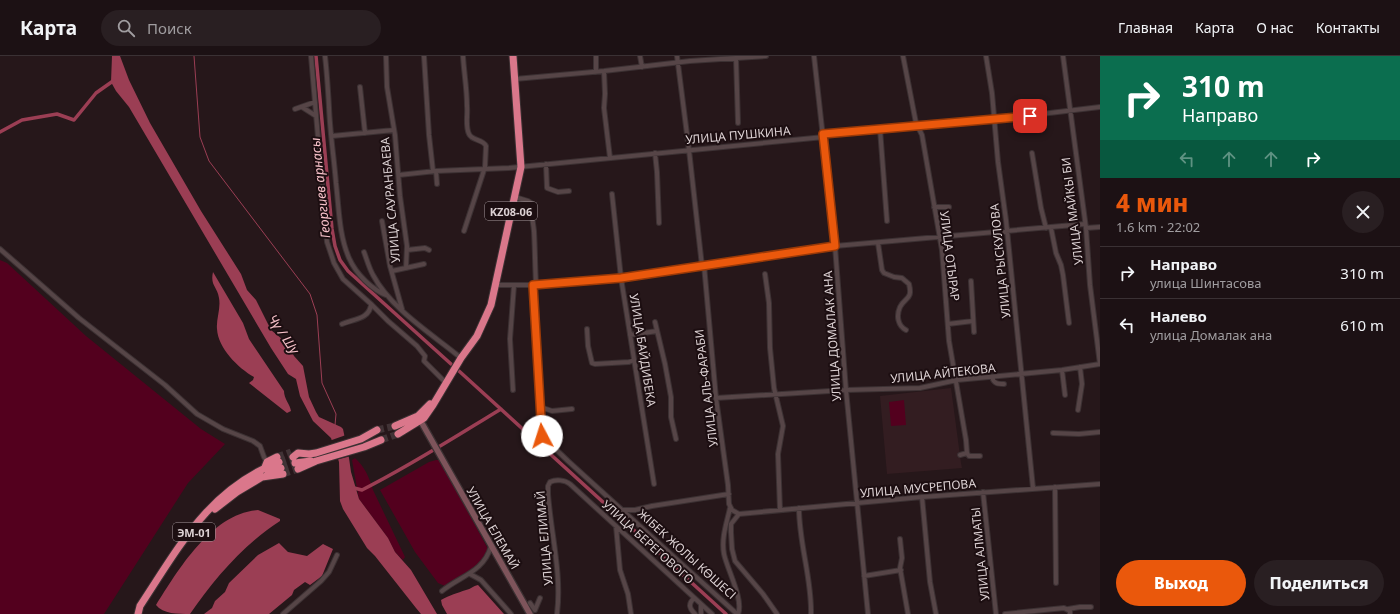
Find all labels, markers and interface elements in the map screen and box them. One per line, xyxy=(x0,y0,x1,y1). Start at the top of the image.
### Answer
search box xyxy=(101,10,381,46)
text: Карта xyxy=(20,15,77,41)
icon: search xyxy=(115,17,137,39)
text: Поиск xyxy=(147,18,192,38)
text: Главная xyxy=(1118,18,1173,37)
text: Карта xyxy=(1195,18,1234,37)
text: О нас xyxy=(1256,18,1294,37)
text: Контакты xyxy=(1316,18,1380,37)
text: 310 m xyxy=(1182,67,1265,105)
icon: right xyxy=(1116,72,1168,124)
pin xyxy=(1013,99,1047,133)
text: Направо xyxy=(1182,103,1258,127)
icon: arrive xyxy=(1019,105,1041,127)
street label: УЛИЦА ПУШКИНА xyxy=(685,122,791,148)
water label: Георгиев арнасы xyxy=(306,136,334,239)
street label: УЛИЦА САУРАНБАЕВА xyxy=(376,136,404,264)
icon: left xyxy=(1176,148,1198,170)
icon: ahead xyxy=(1218,148,1240,170)
icon: ahead xyxy=(1260,148,1282,170)
icon: right xyxy=(1302,148,1324,170)
street label: УЛИЦА МАЙКЫ БИ xyxy=(1057,156,1087,266)
text: 4 мин xyxy=(1116,186,1188,219)
button: close xyxy=(1342,191,1384,233)
road number: KZ08-06 xyxy=(485,202,537,220)
street label: УЛИЦА РЫСКУЛОВА xyxy=(985,202,1014,319)
street label: УЛИЦА ОТЫРАР xyxy=(936,210,964,302)
text: 1.6 km · 22:02 xyxy=(1116,218,1200,236)
text: Направо xyxy=(1150,254,1217,274)
icon: right xyxy=(1116,262,1138,284)
text: 310 m xyxy=(1340,263,1384,283)
street label: УЛИЦА ДОМАЛАК АНА xyxy=(819,270,845,402)
text: улица Шинтасова xyxy=(1150,274,1262,292)
street label: УЛИЦА БАЙДИБЕКА xyxy=(626,292,660,408)
text: Налево xyxy=(1150,306,1207,326)
water label: Чү / Шу xyxy=(264,311,304,358)
icon: left xyxy=(1116,314,1138,336)
text: 610 m xyxy=(1340,315,1384,335)
text: улица Домалак ана xyxy=(1150,326,1272,344)
street label: УЛИЦА АЛЬ-ФАРАБИ xyxy=(690,328,722,448)
street label: УЛИЦА АЙТЕКОВА xyxy=(890,359,997,387)
position arrow xyxy=(521,415,563,457)
street label: УЛИЦА МУСРЕПОВА xyxy=(859,474,977,502)
street label: УЛИЦА ЕЛЕМАЙ xyxy=(462,484,524,572)
street label: УЛИЦА ЕЛИМАЙ xyxy=(531,490,557,586)
street label: УЛИЦА БЕРЕГОВОГО xyxy=(598,496,698,588)
street label: ЖІБЕК ЖОЛЫ КӨШЕСІ xyxy=(634,505,740,603)
street label: УЛИЦА АЛМАТЫ xyxy=(967,506,993,602)
road number: ЭМ-01 xyxy=(173,523,215,541)
button: Выход xyxy=(1116,560,1246,606)
button: Поделиться xyxy=(1254,560,1384,606)

